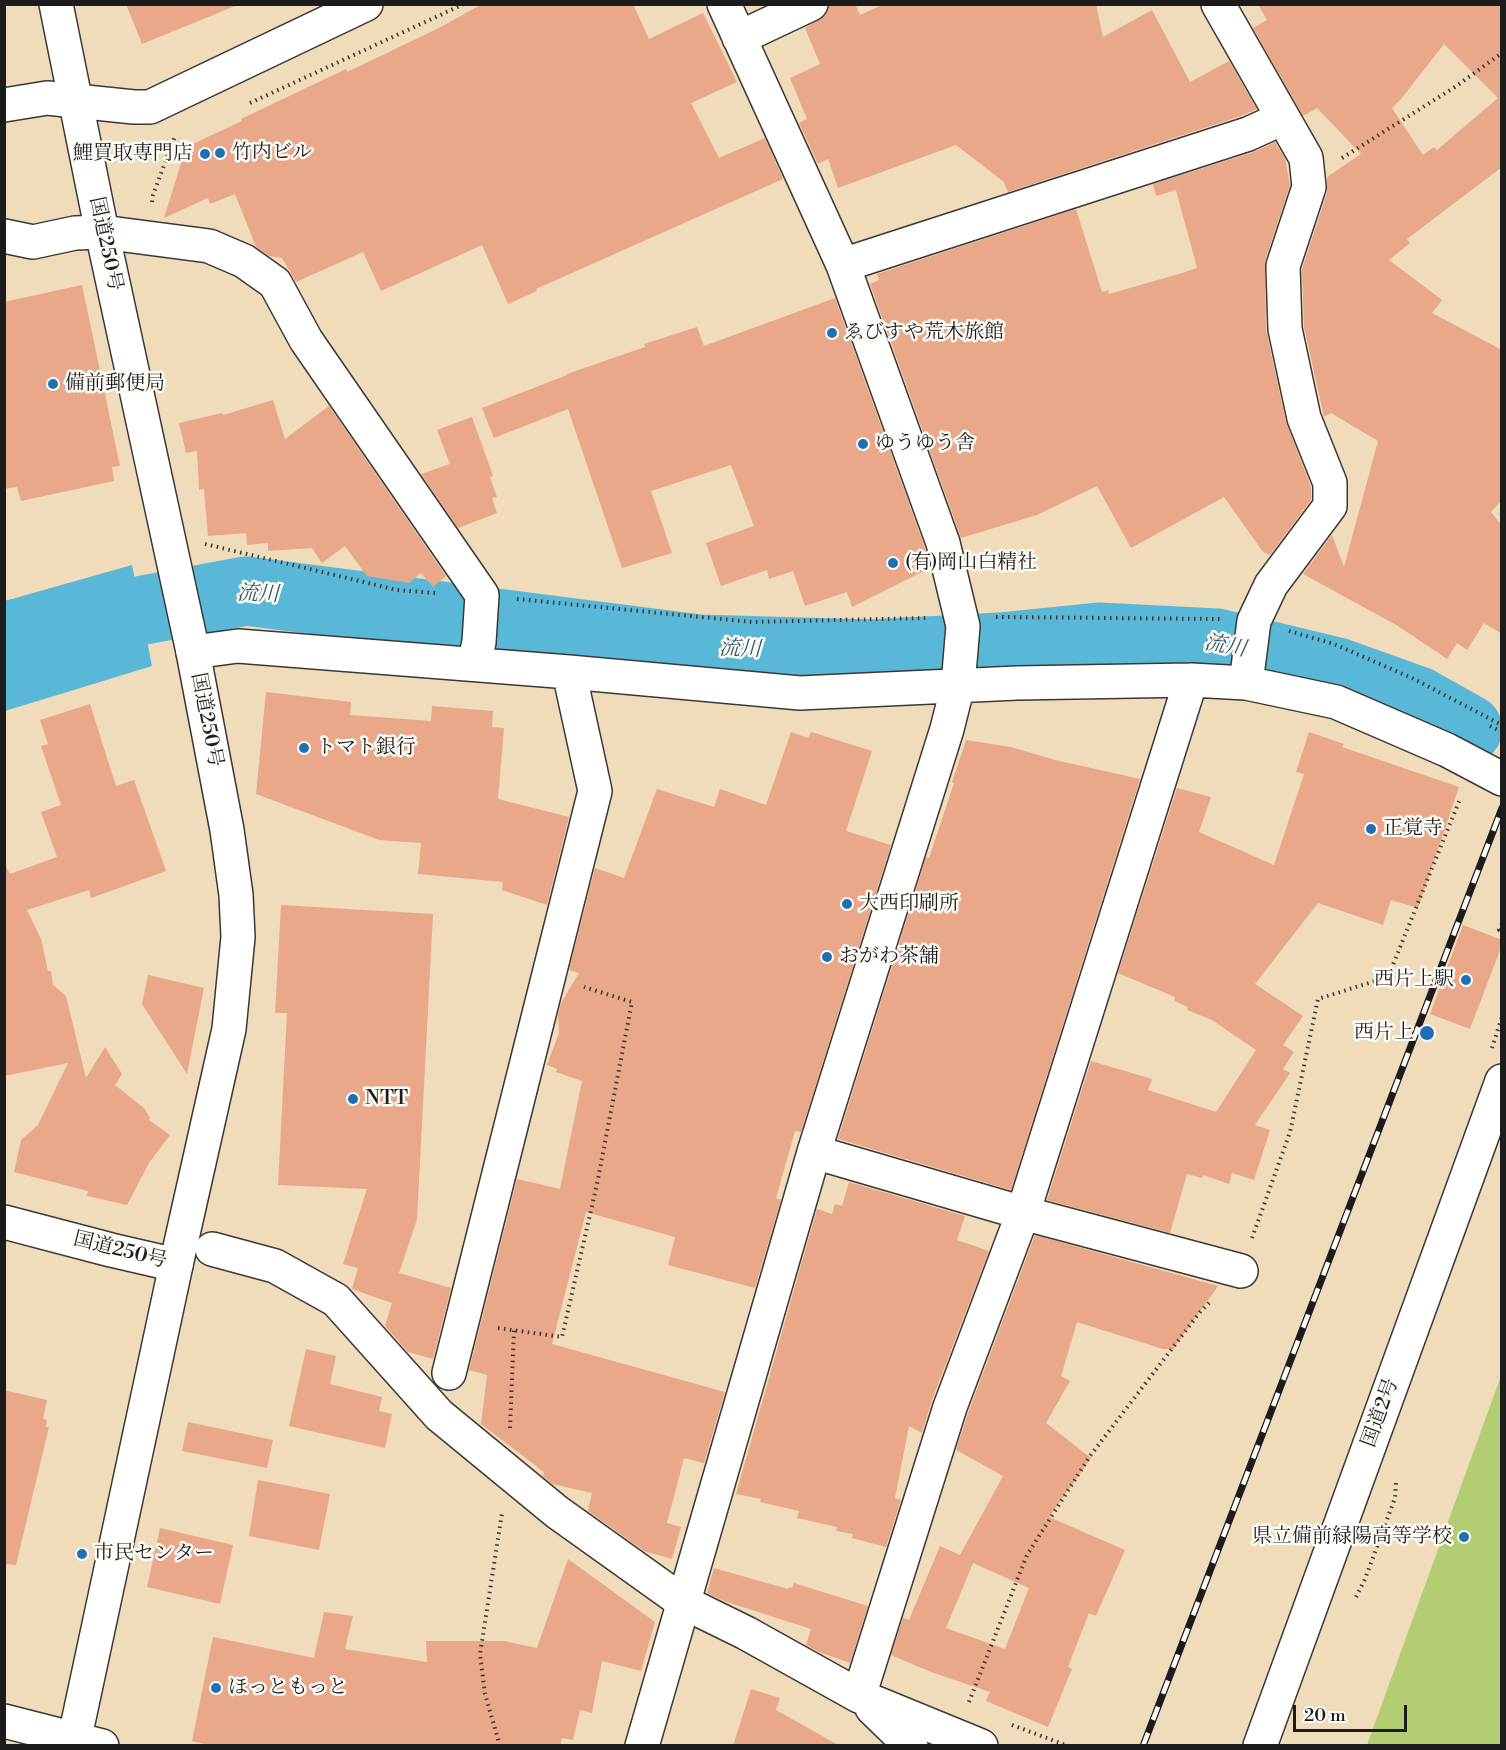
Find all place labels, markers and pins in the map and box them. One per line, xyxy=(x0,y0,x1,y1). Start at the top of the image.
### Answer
place label: 竹内ビル xyxy=(232,141,312,165)
place label: 鯉買取専門店 xyxy=(73,142,193,166)
marker: 竹内ビル xyxy=(213,146,227,160)
marker: 鯉買取専門店 xyxy=(198,147,212,161)
place label: ゑびすや荒木旅館 xyxy=(844,321,1004,345)
marker: ゑびすや荒木旅館 xyxy=(825,326,839,340)
place label: 備前郵便局 xyxy=(65,372,165,396)
marker: 備前郵便局 xyxy=(46,377,60,391)
place label: ゆうゆう舎 xyxy=(875,432,975,456)
marker: ゆうゆう舎 xyxy=(856,437,870,451)
place label: (有)岡山白精社 xyxy=(905,551,1037,575)
marker: (有)岡山白精社 xyxy=(886,556,900,570)
place label: トマト銀行 xyxy=(316,736,416,760)
marker: トマト銀行 xyxy=(297,741,311,755)
place label: 正覚寺 xyxy=(1383,817,1443,841)
marker: 正覚寺 xyxy=(1364,822,1378,836)
place label: 大西印刷所 xyxy=(859,892,959,916)
marker: 大西印刷所 xyxy=(840,897,854,911)
place label: おがわ茶舗 xyxy=(839,945,939,969)
marker: おがわ茶舗 xyxy=(820,950,834,964)
place label: 西片上駅 xyxy=(1374,968,1454,992)
marker: 西片上駅 xyxy=(1459,973,1473,987)
place label: 西片上 xyxy=(1354,1021,1414,1045)
marker: 西片上 xyxy=(1418,1024,1436,1042)
place label: NTT xyxy=(365,1087,408,1111)
marker: NTT xyxy=(346,1092,360,1106)
place label: 県立備前緑陽高等学校 xyxy=(1252,1525,1452,1549)
marker: 県立備前緑陽高等学校 xyxy=(1457,1530,1471,1544)
place label: 市民センター xyxy=(94,1542,214,1566)
marker: 市民センター xyxy=(75,1547,89,1561)
place label: ほっともっと xyxy=(228,1676,348,1700)
marker: ほっともっと xyxy=(209,1681,223,1695)

